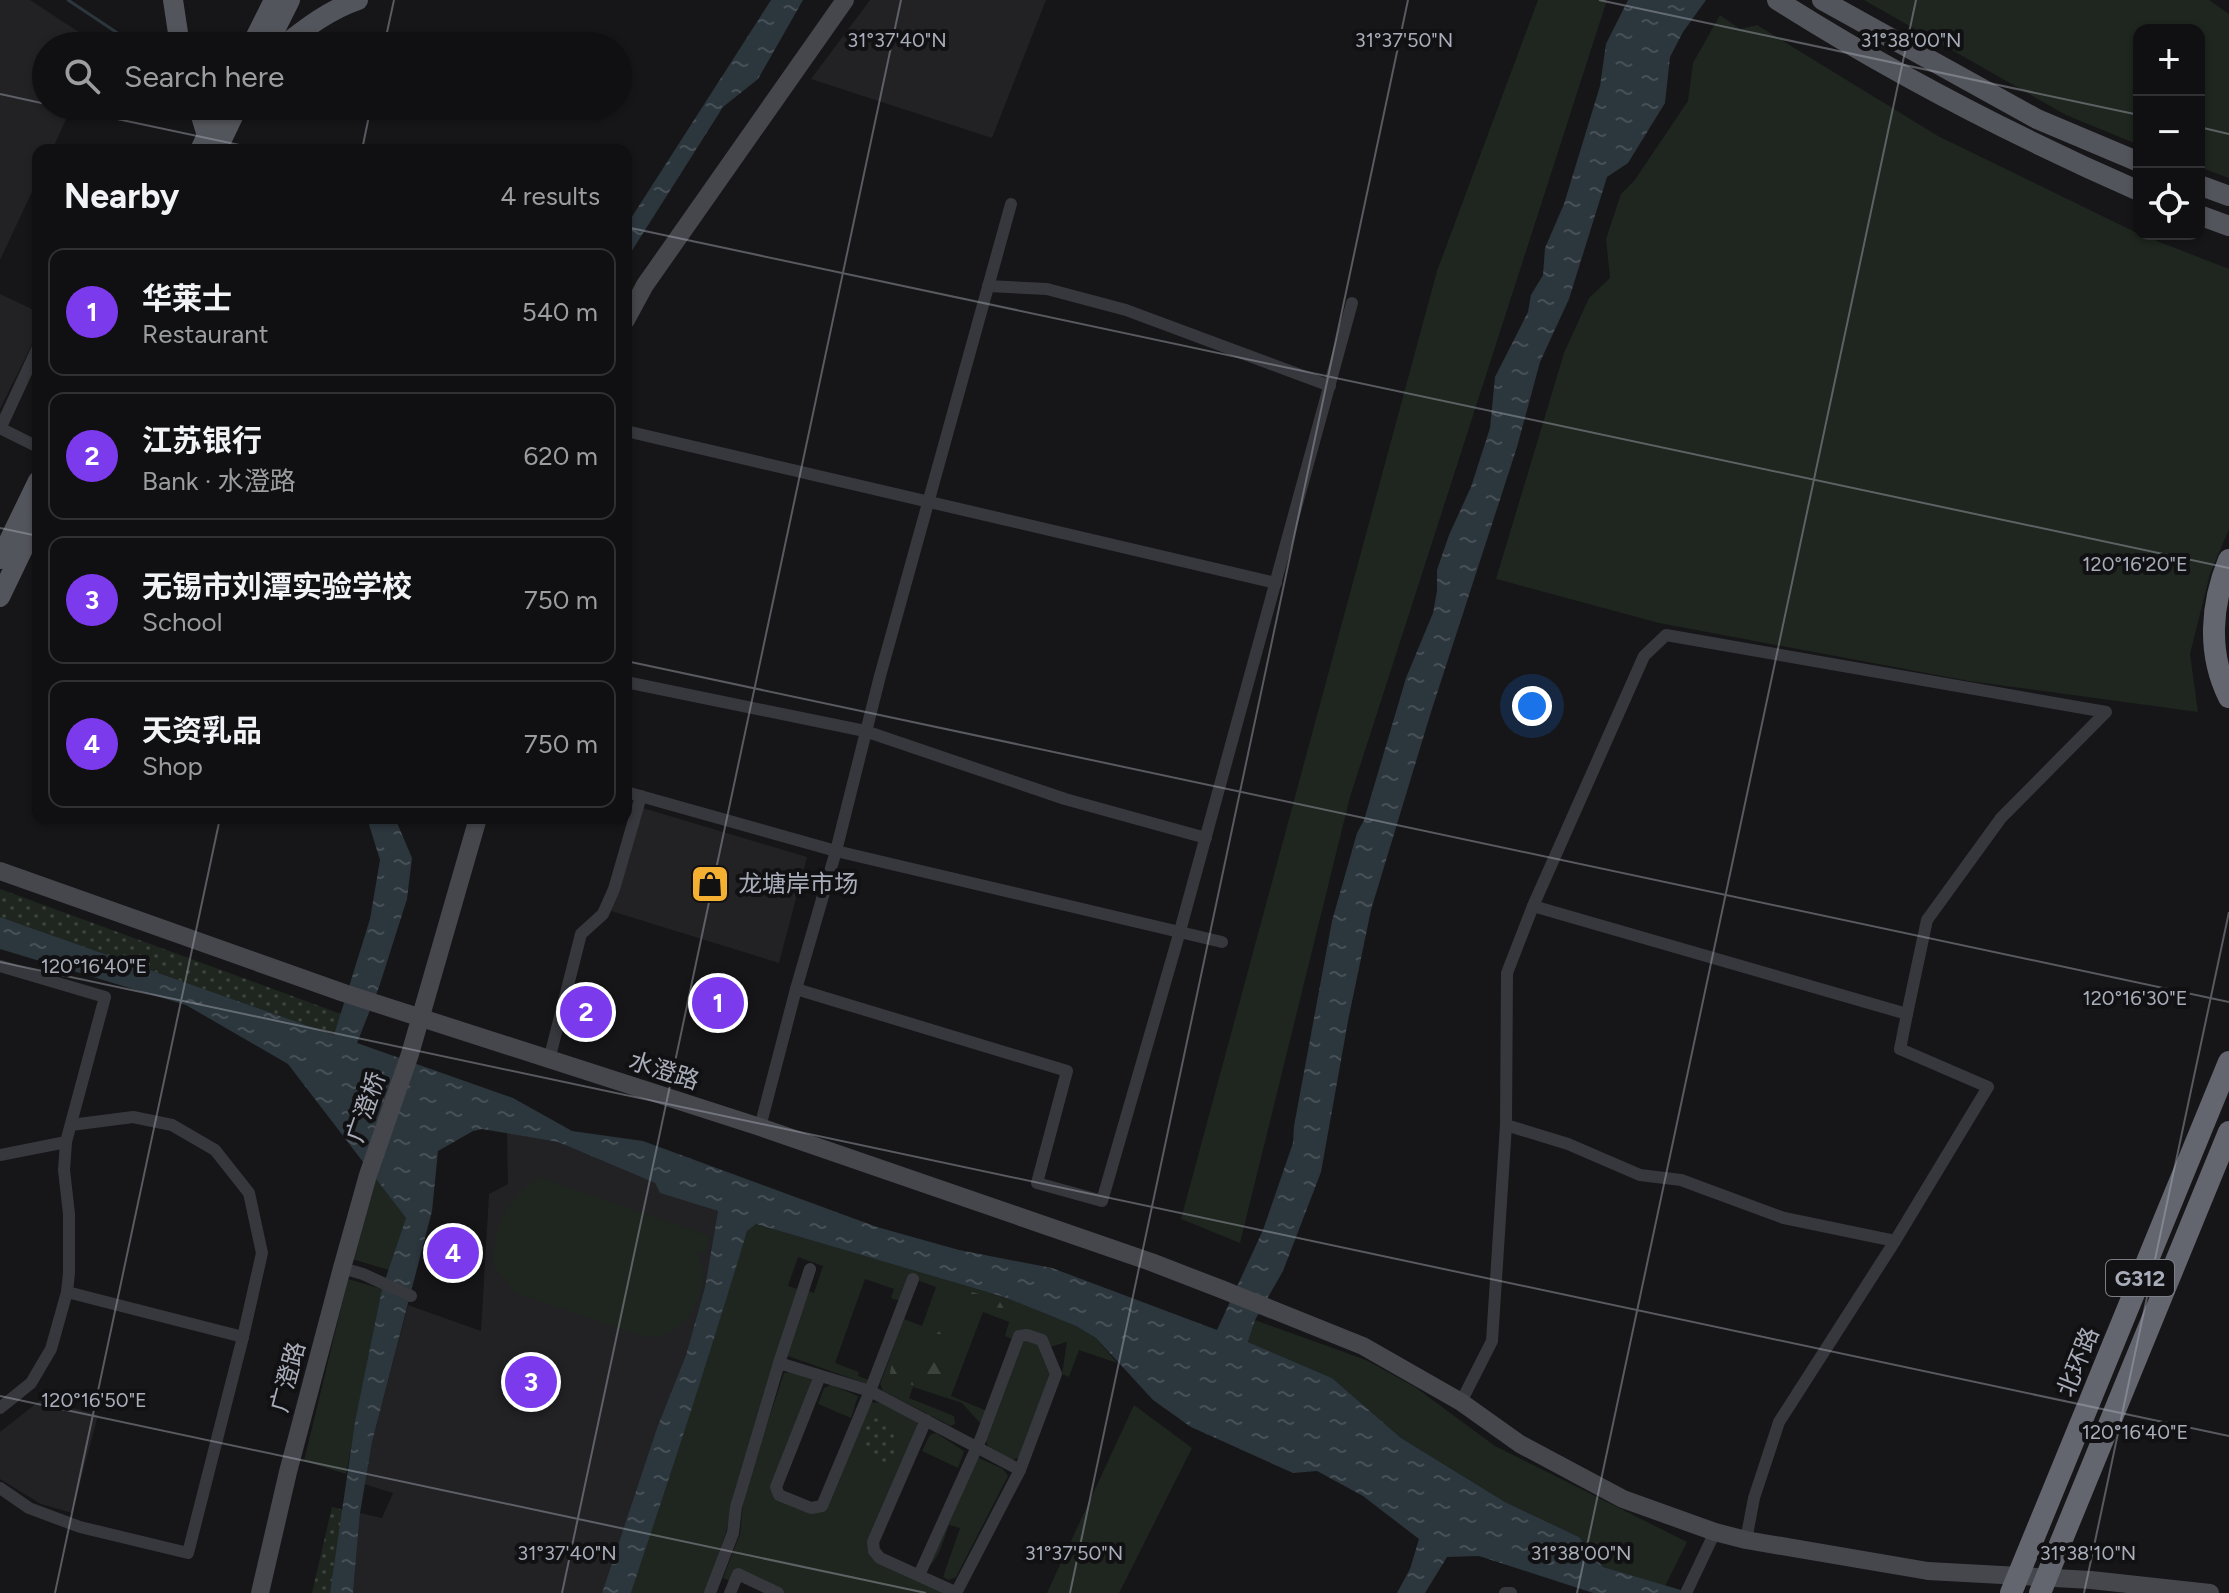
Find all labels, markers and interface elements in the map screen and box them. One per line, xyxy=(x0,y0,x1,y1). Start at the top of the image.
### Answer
map controls xyxy=(2133,24,2205,240)
button: + xyxy=(2133,24,2205,96)
text: 31°37'40"N xyxy=(847,28,947,52)
text: 31°37'50"N xyxy=(1355,28,1453,52)
text: 31°38'00"N xyxy=(1860,28,1962,52)
search box xyxy=(32,32,632,120)
icon: search xyxy=(60,54,104,98)
text: Search here xyxy=(124,58,284,95)
button: − xyxy=(2133,96,2205,168)
button: locate xyxy=(2133,168,2205,240)
text: Nearby xyxy=(64,176,179,217)
text: 4 results xyxy=(500,180,600,212)
text: 华莱士 xyxy=(142,280,232,317)
text: 1 xyxy=(87,296,97,328)
text: 540 m xyxy=(522,296,598,328)
text: Restaurant xyxy=(142,318,269,350)
text: 江苏银行 xyxy=(142,422,262,459)
text: 2 xyxy=(84,440,100,472)
text: 620 m xyxy=(524,440,598,472)
text: Bank · 水澄路 xyxy=(142,465,296,497)
text: 120°16'20"E xyxy=(2082,552,2188,576)
text: 无锡市刘潭实验学校 xyxy=(142,568,412,605)
text: 3 xyxy=(85,584,99,616)
text: 750 m xyxy=(524,584,598,616)
text: School xyxy=(142,606,222,638)
your location xyxy=(1512,686,1552,726)
text: 天资乳品 xyxy=(142,712,262,749)
text: 4 xyxy=(84,728,100,760)
text: 750 m xyxy=(524,728,598,760)
text: Shop xyxy=(142,750,203,782)
shop icon: 龙塘岸市场 xyxy=(689,863,731,905)
place label: 龙塘岸市场 xyxy=(738,869,858,898)
text: 120°16'40"E xyxy=(41,954,147,978)
pin: 1 xyxy=(692,973,744,1033)
pin: 2 xyxy=(560,982,612,1042)
text: 120°16'30"E xyxy=(2082,986,2188,1010)
street label: 水澄路 xyxy=(625,1046,703,1095)
street label: 广澄桥 xyxy=(340,1068,391,1146)
pin: 4 xyxy=(427,1223,479,1283)
road number: G312 xyxy=(2106,1260,2174,1296)
street label: 北环路 xyxy=(2051,1323,2104,1401)
street label: 广澄路 xyxy=(264,1338,311,1415)
pin: 3 xyxy=(505,1352,557,1412)
text: 120°16'50"E xyxy=(41,1388,147,1412)
text: 120°16'40"E xyxy=(2082,1420,2188,1444)
text: 31°37'40"N xyxy=(517,1541,617,1565)
text: 31°37'50"N xyxy=(1025,1541,1123,1565)
text: 31°38'00"N xyxy=(1530,1541,1632,1565)
text: 31°38'10"N xyxy=(2040,1541,2136,1565)

